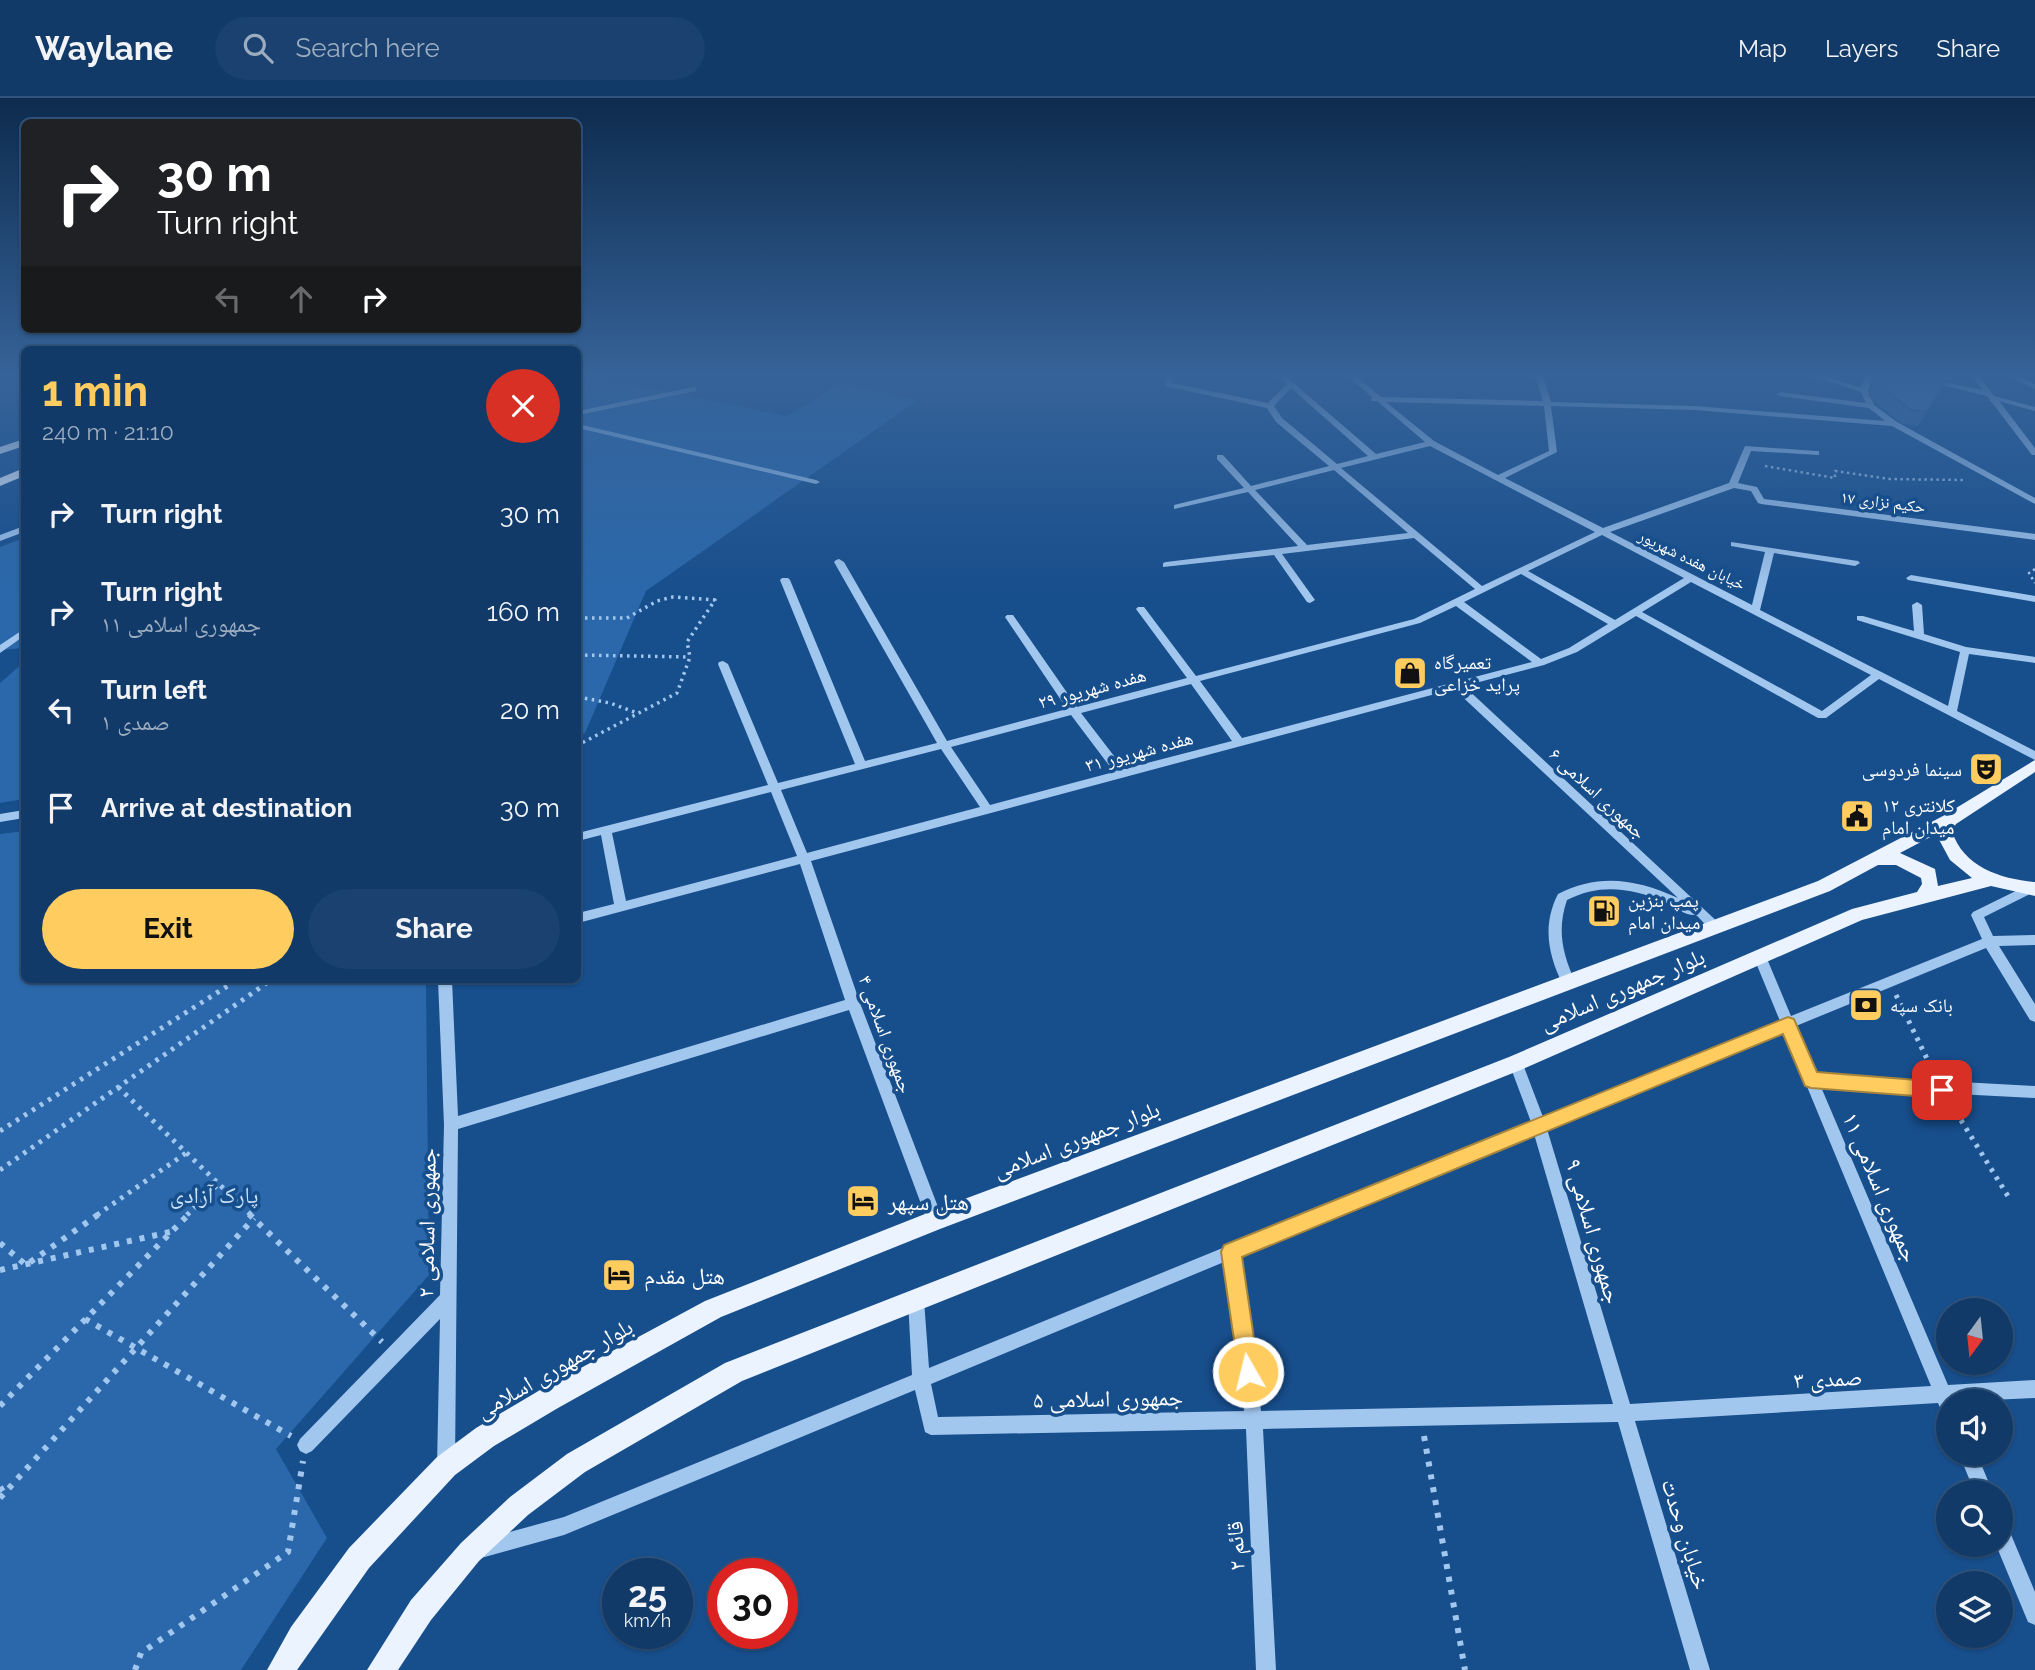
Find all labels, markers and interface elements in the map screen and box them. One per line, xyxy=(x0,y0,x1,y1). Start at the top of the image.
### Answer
search box xyxy=(215,17,705,80)
text: Waylane xyxy=(35,29,173,68)
icon: search xyxy=(239,29,277,67)
text: Search here xyxy=(295,33,440,63)
text: Map xyxy=(1738,34,1787,63)
text: Layers xyxy=(1825,34,1898,63)
text: Share xyxy=(1936,34,2000,63)
text: 30 m xyxy=(157,145,272,202)
icon: right xyxy=(42,147,133,238)
text: Turn right xyxy=(157,204,298,241)
icon: left xyxy=(209,280,247,318)
icon: ahead xyxy=(282,280,320,318)
icon: right xyxy=(355,280,393,318)
text: 1 min xyxy=(42,367,148,416)
button: close xyxy=(486,369,560,443)
text: 240 m · 21:10 xyxy=(42,418,174,445)
street label: حکیم نزاری ۱۷ xyxy=(1840,487,1926,518)
icon: right xyxy=(42,495,80,533)
text: Turn right xyxy=(101,499,222,529)
text: 30 m xyxy=(500,499,560,529)
street label: خیابان هفده شهریور xyxy=(1634,525,1749,595)
text: Turn right xyxy=(101,577,222,607)
icon: right xyxy=(42,593,80,631)
text: 160 m xyxy=(487,597,560,627)
text: جمهوری اسلامی ۱۱ xyxy=(101,610,261,637)
place label: تعمیرگاه پراید خزاعی xyxy=(1434,651,1520,696)
shop icon: تعمیرگاه پراید خزاعی xyxy=(1391,654,1429,692)
street label: هفده شهریور ۲۹ xyxy=(1036,663,1149,714)
text: Turn left xyxy=(101,675,207,705)
icon: left xyxy=(42,691,80,729)
text: 20 m xyxy=(500,695,560,725)
text: صمدی ۱ xyxy=(101,708,170,735)
street label: هفده شهریور ۳۱ xyxy=(1083,726,1196,777)
street label: جمهوری اسلامی ۶ xyxy=(1545,743,1651,844)
theatre icon: سینما فردوسی xyxy=(1967,750,2005,788)
place label: سینما فردوسی xyxy=(1862,758,1962,781)
icon: arrive xyxy=(42,789,80,827)
text: Arrive at destination xyxy=(101,793,352,823)
text: 30 m xyxy=(500,793,560,823)
place label: کلانتری ۱۲ میدان امام xyxy=(1882,794,1955,841)
public building icon: کلانتری ۱۲ میدان امام xyxy=(1838,797,1876,835)
button: Exit xyxy=(42,889,294,969)
button: Share xyxy=(308,889,560,969)
place label: پمپ بنزین میدان امام xyxy=(1628,889,1700,936)
fuel station icon: پمپ بنزین میدان امام xyxy=(1585,892,1623,930)
street label: بلوار جمهوری اسلامی xyxy=(1535,942,1709,1037)
street label: جمهوری اسلامی ۴ xyxy=(854,972,917,1096)
bank icon: بانک سپه xyxy=(1847,986,1885,1024)
place label: بانک سپه xyxy=(1890,994,1953,1017)
pin xyxy=(1912,1060,1972,1120)
icon: arrive xyxy=(1923,1071,1961,1109)
street label: بلوار جمهوری اسلامی xyxy=(989,1095,1164,1184)
street label: جمهوری اسلامی ۱۱ xyxy=(1836,1108,1925,1266)
street label: جمهوری اسلامی ۲ xyxy=(411,1148,442,1298)
street label: جمهوری اسلامی ۹ xyxy=(1559,1155,1628,1307)
park label: پارک آزادی xyxy=(170,1181,258,1209)
hotel icon: هتل سپهر xyxy=(844,1182,882,1220)
place label: هتل سپهر xyxy=(887,1188,969,1216)
hotel icon: هتل مقدم xyxy=(600,1256,638,1294)
place label: هتل مقدم xyxy=(644,1262,725,1292)
north arrow xyxy=(1936,1298,2012,1376)
map controls xyxy=(1936,1298,2013,1648)
street label: بلوار جمهوری اسلامی xyxy=(471,1312,638,1425)
position arrow xyxy=(1211,1335,1285,1409)
street label: صمدی ۳ xyxy=(1793,1363,1863,1394)
street label: جمهوری اسلامی ۵ xyxy=(1033,1383,1183,1414)
button: sound xyxy=(1936,1389,2013,1466)
street label: خیابان وحدت xyxy=(1655,1475,1716,1593)
button: search xyxy=(1936,1480,2013,1557)
street label: قائم ۲ xyxy=(1220,1520,1253,1572)
speed limit sign: 30 xyxy=(707,1558,798,1649)
button: layers xyxy=(1936,1571,2013,1648)
text: 25 xyxy=(628,1574,667,1615)
text: km/h xyxy=(624,1610,671,1631)

